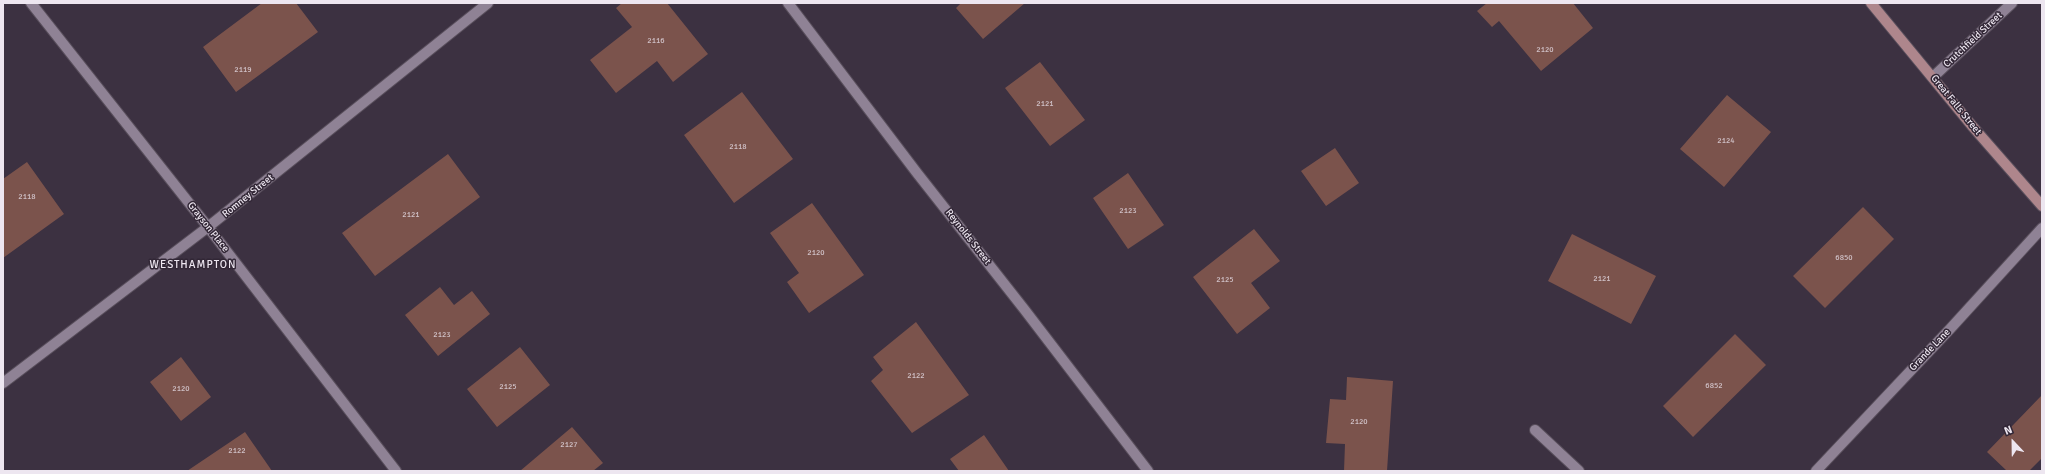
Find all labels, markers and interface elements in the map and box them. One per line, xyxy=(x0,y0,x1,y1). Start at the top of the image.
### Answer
street label: Crutchfield Street xyxy=(1941,10,2005,70)
house number: 2116 xyxy=(647,36,665,46)
house number: 2120 xyxy=(1536,45,1554,55)
house number: 2119 xyxy=(234,65,252,75)
street label: Great Falls Street xyxy=(1928,72,1984,138)
house number: 2121 xyxy=(1036,99,1054,109)
house number: 2124 xyxy=(1717,136,1735,146)
house number: 2118 xyxy=(729,142,747,152)
street label: Romney Street xyxy=(220,172,276,220)
house number: 2118 xyxy=(18,192,36,202)
street label: Grayson Place xyxy=(185,200,231,254)
house number: 2123 xyxy=(1119,206,1137,216)
street label: Reynolds Street xyxy=(943,207,993,267)
house number: 2121 xyxy=(402,210,420,220)
house number: 2120 xyxy=(807,248,825,258)
house number: 6850 xyxy=(1835,253,1853,263)
district label: WESTHAMPTON xyxy=(150,258,236,272)
house number: 2121 xyxy=(1593,274,1611,284)
house number: 2125 xyxy=(1216,275,1234,285)
street label: Grande Lane xyxy=(1907,327,1953,373)
house number: 2123 xyxy=(433,330,451,340)
house number: 2122 xyxy=(907,371,925,381)
house number: 6852 xyxy=(1705,381,1723,391)
house number: 2125 xyxy=(499,382,517,392)
house number: 2120 xyxy=(172,384,190,394)
house number: 2120 xyxy=(1350,417,1368,427)
north arrow xyxy=(1993,422,2033,462)
text: N xyxy=(2002,423,2014,438)
house number: 2127 xyxy=(560,440,578,450)
house number: 2122 xyxy=(228,446,246,456)

